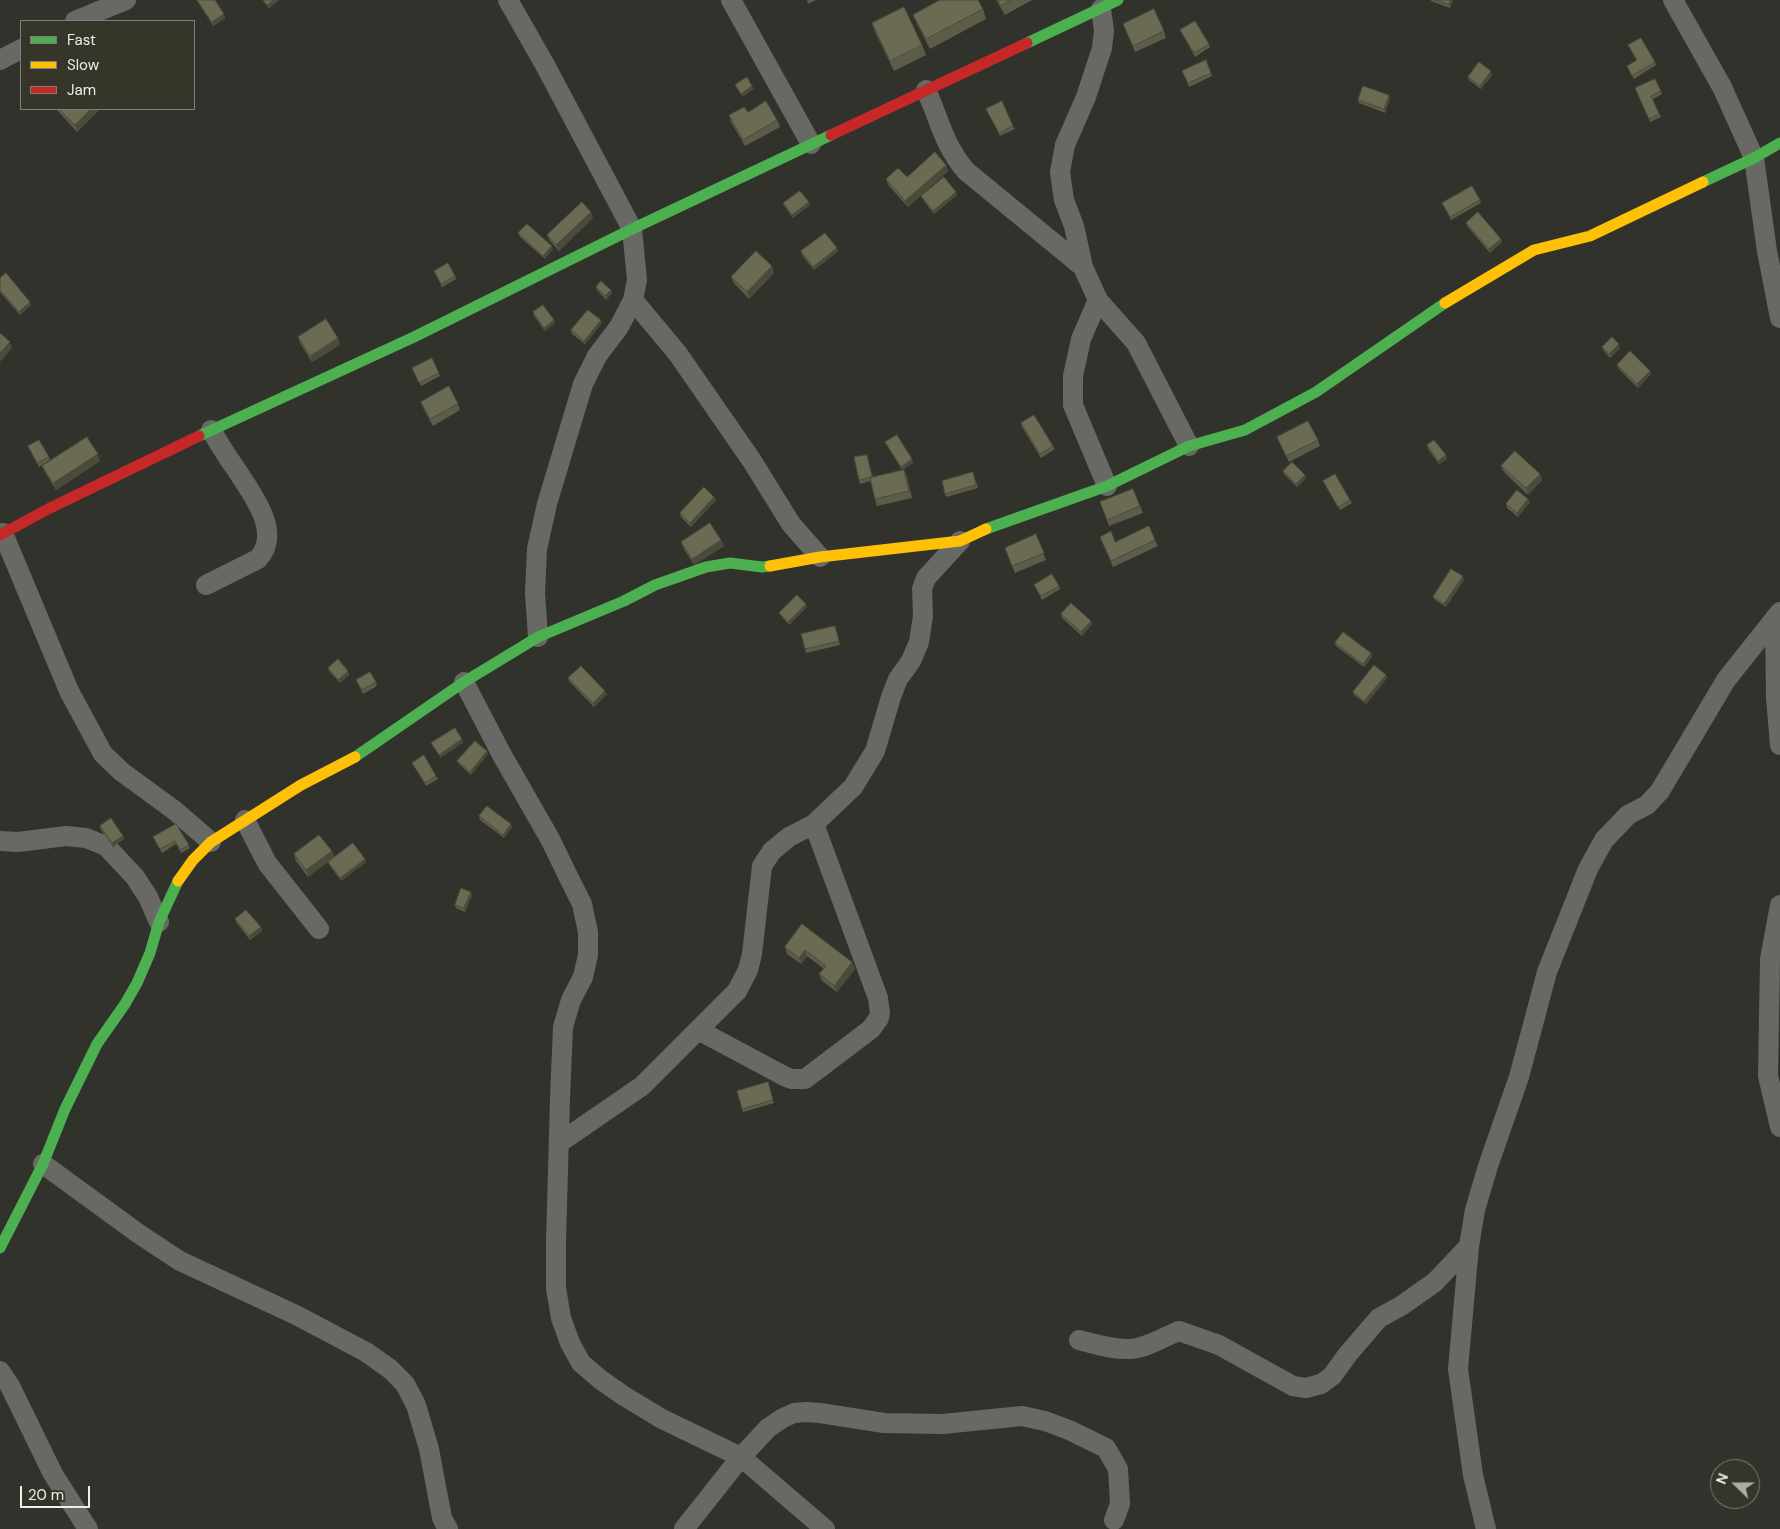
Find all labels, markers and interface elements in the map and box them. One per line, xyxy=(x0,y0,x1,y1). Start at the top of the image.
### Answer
legend xyxy=(20,20,195,110)
text: Fast xyxy=(67,30,96,50)
text: Slow xyxy=(67,55,99,75)
text: Jam xyxy=(67,80,96,100)
north arrow xyxy=(1710,1459,1760,1509)
text: N xyxy=(1712,1471,1732,1487)
scale bar xyxy=(22,1476,92,1508)
text: 20 m xyxy=(28,1485,64,1505)

